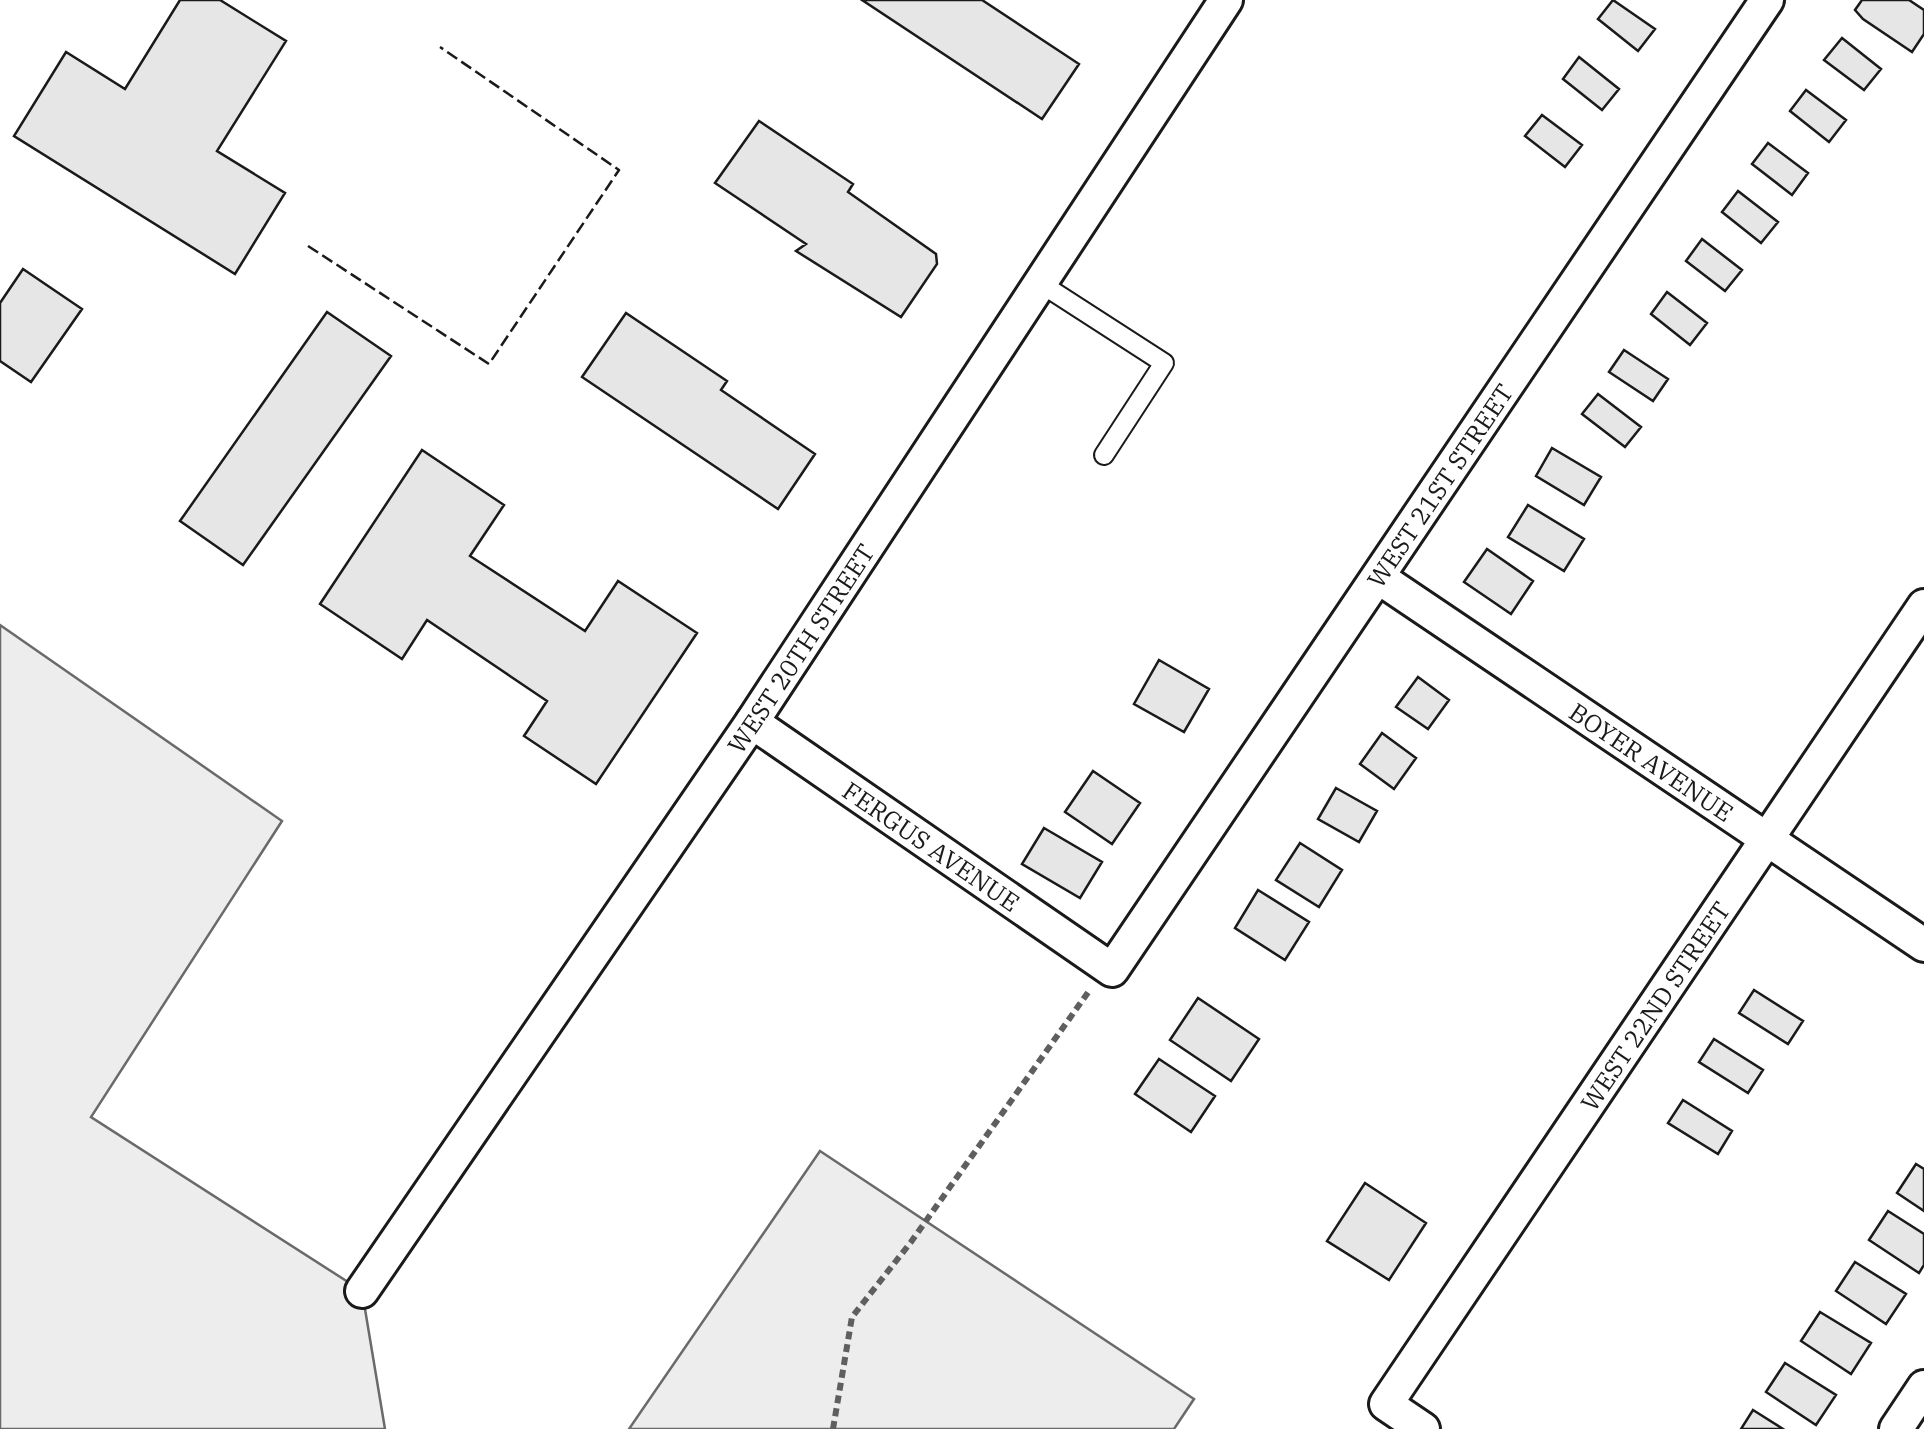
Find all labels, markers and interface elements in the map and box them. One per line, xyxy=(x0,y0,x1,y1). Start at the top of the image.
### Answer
street label: WEST 21ST STREET xyxy=(1359,377,1520,594)
street label: WEST 20TH STREET xyxy=(719,537,881,759)
street label: BOYER AVENUE xyxy=(1563,694,1740,828)
street label: FERGUS AVENUE xyxy=(837,773,1026,918)
street label: WEST 22ND STREET xyxy=(1572,895,1737,1117)

